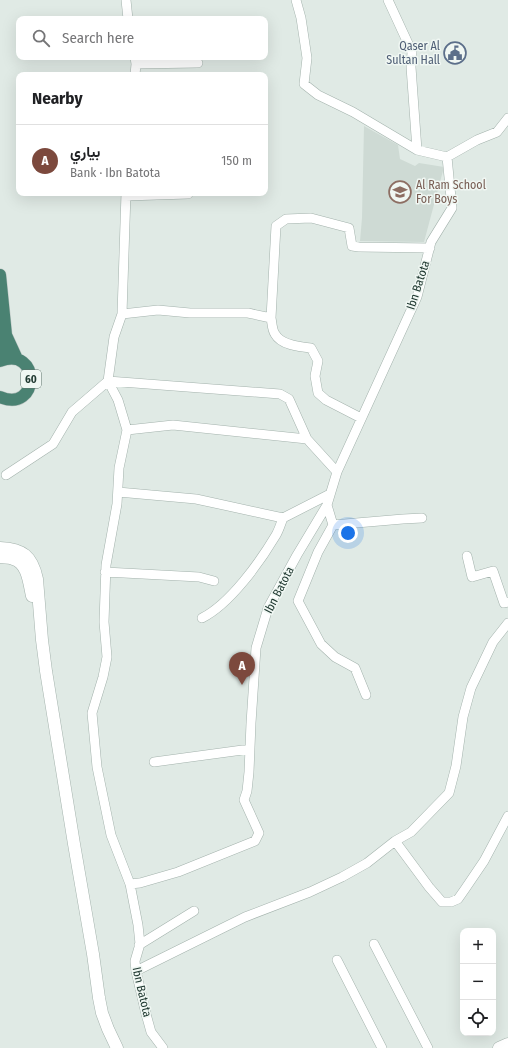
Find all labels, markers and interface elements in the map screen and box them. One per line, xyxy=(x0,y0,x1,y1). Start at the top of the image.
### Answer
search box xyxy=(16,16,268,60)
icon: search xyxy=(30,27,52,49)
text: Search here xyxy=(62,29,134,47)
place label: Qaser Al Sultan Hall xyxy=(386,39,440,67)
public building icon: Qaser Al Sultan Hall xyxy=(442,40,468,66)
text: Nearby xyxy=(32,88,83,109)
text: بياري xyxy=(70,143,100,161)
text: A xyxy=(41,153,49,168)
text: 150 m xyxy=(221,153,252,168)
text: Bank · Ibn Batota xyxy=(70,165,160,180)
place label: Al Ram School For Boys xyxy=(416,178,486,206)
school or university icon: Al Ram School For Boys xyxy=(387,179,413,205)
street label: Ibn Batota xyxy=(403,259,433,311)
road number: 60 xyxy=(21,370,41,388)
your location xyxy=(338,523,358,543)
street label: Ibn Batota xyxy=(261,564,297,616)
pin: A xyxy=(229,652,255,685)
map controls xyxy=(460,928,496,1036)
button: + xyxy=(460,928,496,964)
button: − xyxy=(460,964,496,1000)
street label: Ibn Batota xyxy=(129,966,155,1018)
button: locate xyxy=(460,1000,496,1036)

